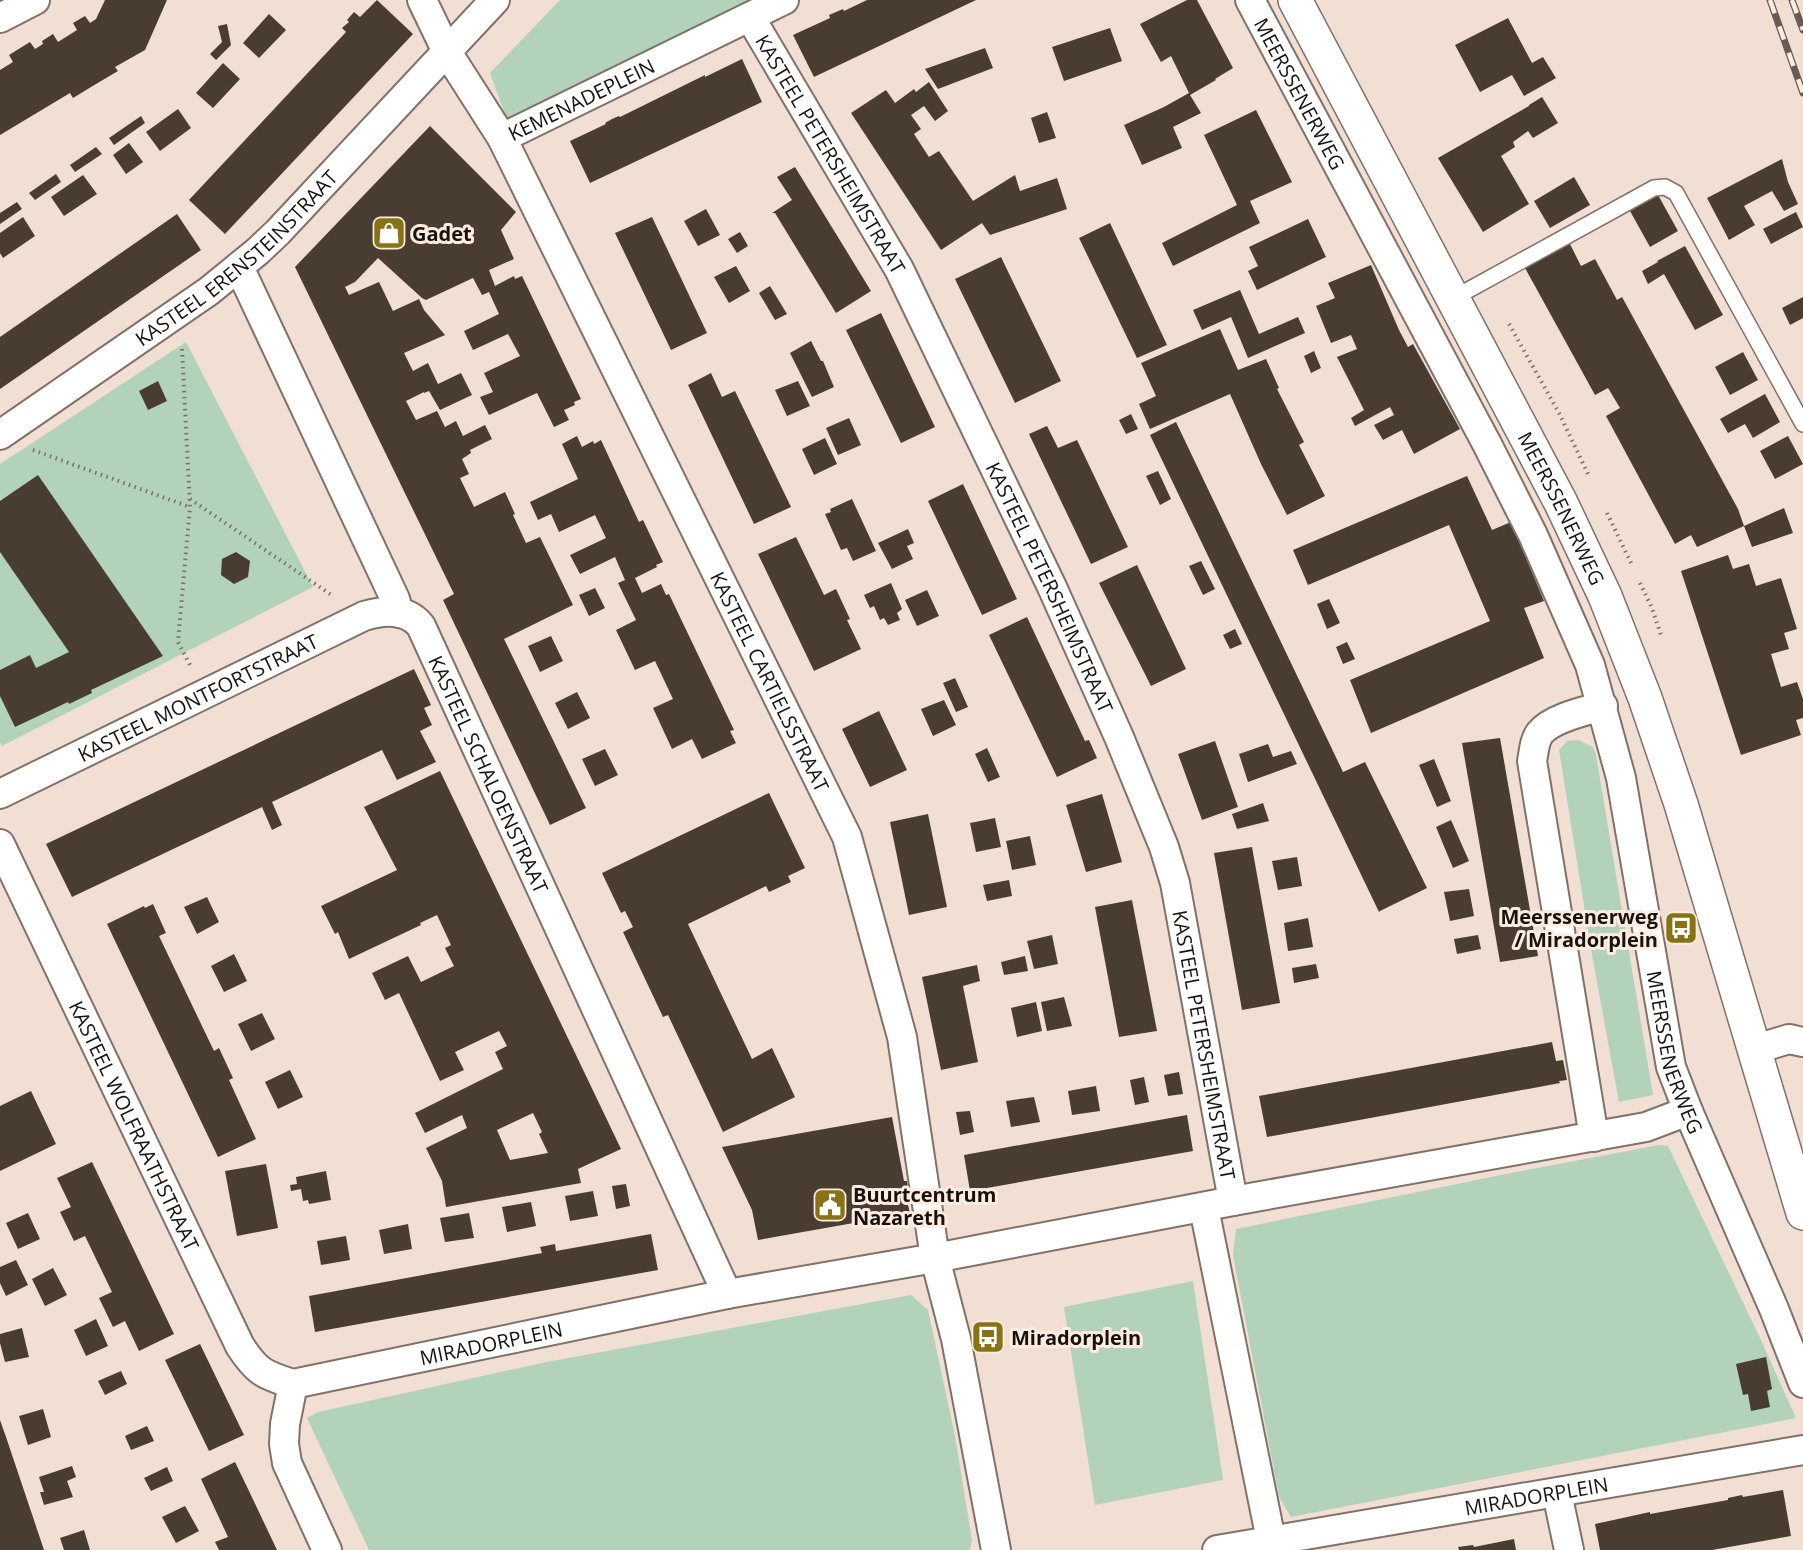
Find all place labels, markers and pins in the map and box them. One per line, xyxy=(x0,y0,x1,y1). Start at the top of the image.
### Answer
shop icon: Gadet xyxy=(371,215,407,251)
place label: Gadet xyxy=(412,220,472,247)
place label: Meerssenerweg / Miradorplein xyxy=(1500,903,1659,953)
bus stop icon: Meerssenerweg / Miradorplein xyxy=(1663,910,1699,946)
place label: Buurtcentrum Nazareth xyxy=(853,1181,996,1231)
public building icon: Buurtcentrum Nazareth xyxy=(812,1187,848,1223)
bus stop icon: Miradorplein xyxy=(970,1319,1006,1355)
place label: Miradorplein xyxy=(1011,1324,1141,1351)

